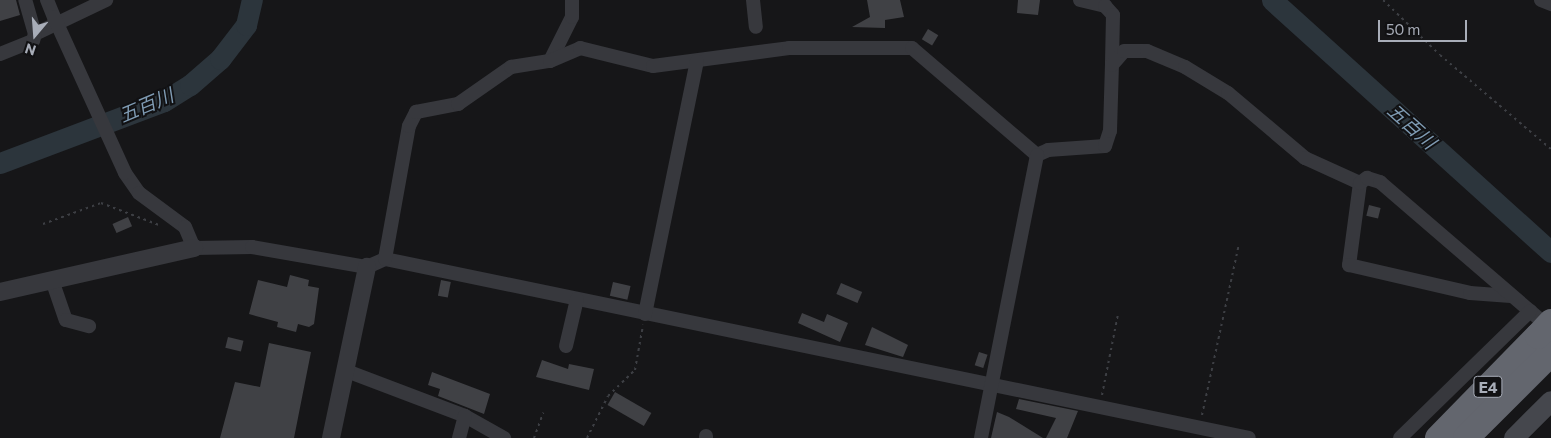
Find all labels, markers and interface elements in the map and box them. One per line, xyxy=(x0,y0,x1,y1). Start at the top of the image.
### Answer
north arrow xyxy=(10,10,60,60)
scale bar xyxy=(1381,10,1470,42)
text: 50 m xyxy=(1386,20,1420,38)
text: N xyxy=(23,40,38,59)
water label: 五百川 xyxy=(115,83,177,127)
water label: 五百川 xyxy=(1383,98,1441,154)
road number: E4 xyxy=(1473,374,1503,401)

